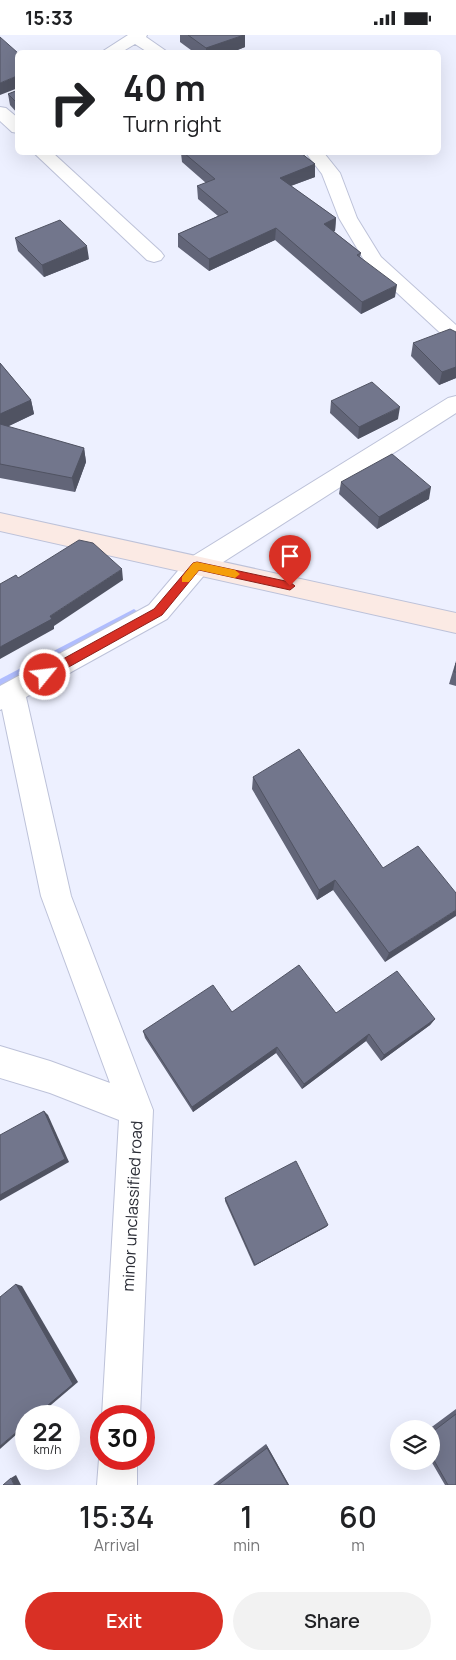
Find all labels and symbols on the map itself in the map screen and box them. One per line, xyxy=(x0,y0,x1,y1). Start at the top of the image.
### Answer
pin xyxy=(269,535,311,586)
position arrow xyxy=(18,648,70,700)
street label: minor unclassified road xyxy=(117,1120,147,1292)
speed limit sign: 30 xyxy=(90,1405,155,1470)

